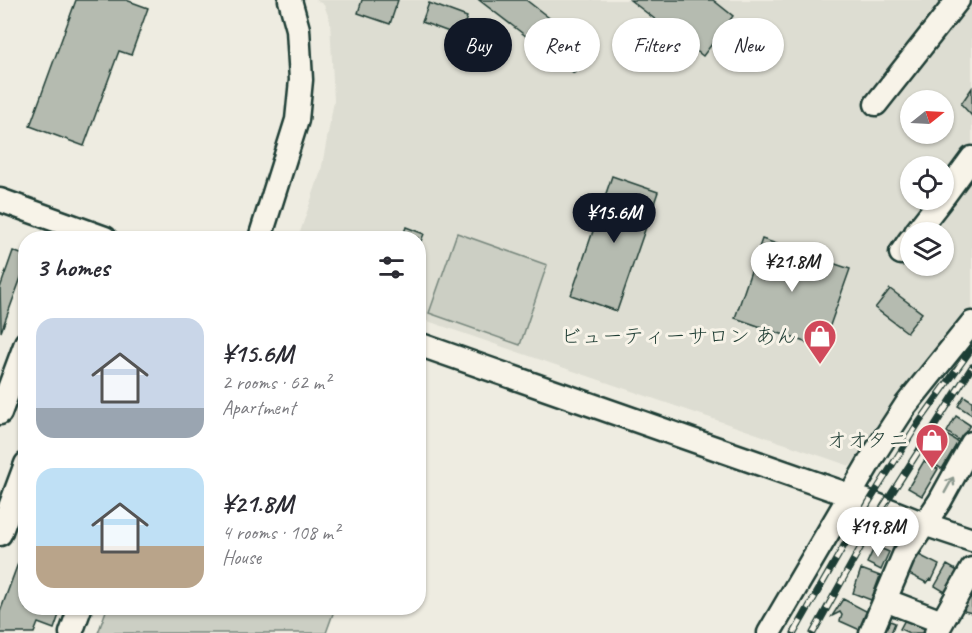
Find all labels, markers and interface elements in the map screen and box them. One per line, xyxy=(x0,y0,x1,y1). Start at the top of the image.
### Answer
chip: Buy xyxy=(444,18,512,72)
chip: Rent xyxy=(524,18,600,72)
chip: Filters xyxy=(612,18,700,72)
chip: New xyxy=(712,18,784,72)
north arrow xyxy=(900,90,954,144)
map controls xyxy=(900,90,954,276)
button: locate xyxy=(900,156,954,210)
pin: ¥15.6M xyxy=(565,193,663,244)
text: ¥15.6M xyxy=(587,200,641,225)
button: layers xyxy=(900,222,954,276)
pin: ¥21.8M xyxy=(743,242,841,293)
text: ¥21.8M xyxy=(765,249,819,274)
text: 3 homes xyxy=(36,251,109,284)
icon: filters xyxy=(375,251,408,284)
shop icon: ビューティーサロン あん xyxy=(802,318,838,365)
place label: ビューティーサロン あん xyxy=(560,323,797,349)
text: ¥15.6M xyxy=(222,337,293,370)
icon: home xyxy=(84,342,156,414)
text: 2 rooms · 62 m² xyxy=(222,370,330,395)
text: Apartment xyxy=(222,395,295,420)
shop icon: オオタニ xyxy=(914,422,950,469)
place label: オオタニ xyxy=(826,427,909,453)
one-way arrow xyxy=(944,476,955,494)
text: ¥21.8M xyxy=(222,487,293,520)
icon: home xyxy=(84,492,156,564)
pin: ¥19.8M xyxy=(829,507,927,558)
text: ¥19.8M xyxy=(851,514,905,539)
text: 4 rooms · 108 m² xyxy=(222,520,339,545)
text: House xyxy=(222,545,261,570)

